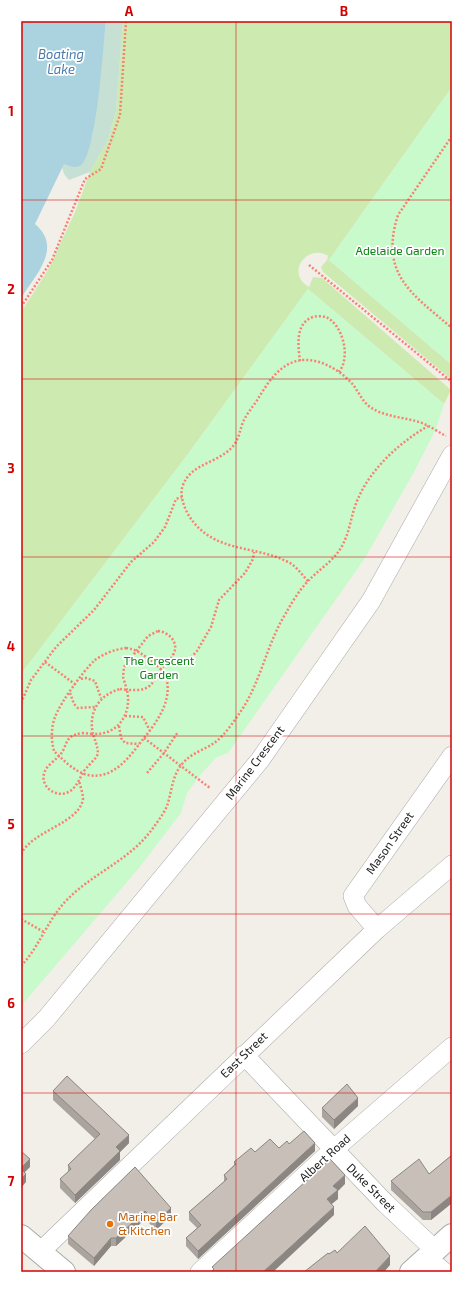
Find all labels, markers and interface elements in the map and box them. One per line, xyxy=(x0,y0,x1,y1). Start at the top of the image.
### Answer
text: A xyxy=(125,3,134,19)
text: B xyxy=(340,3,348,19)
water label: Boating Lake xyxy=(38,46,84,77)
text: 1 xyxy=(8,103,14,119)
park label: Adelaide Garden xyxy=(355,243,445,257)
text: 2 xyxy=(7,281,15,297)
text: 3 xyxy=(7,460,15,476)
text: 4 xyxy=(7,638,15,654)
park label: The Crescent Garden xyxy=(124,653,195,681)
street label: Marine Crescent xyxy=(222,722,287,802)
street label: Mason Street xyxy=(363,808,416,876)
text: 5 xyxy=(7,816,15,832)
text: 6 xyxy=(7,995,15,1011)
street label: East Street xyxy=(217,1028,270,1080)
street label: Albert Road xyxy=(296,1131,353,1184)
street label: Duke Street xyxy=(344,1160,399,1215)
text: 7 xyxy=(8,1173,15,1189)
place label: Marine Bar & Kitchen xyxy=(118,1209,178,1237)
marker: Marine Bar & Kitchen xyxy=(105,1219,115,1229)

